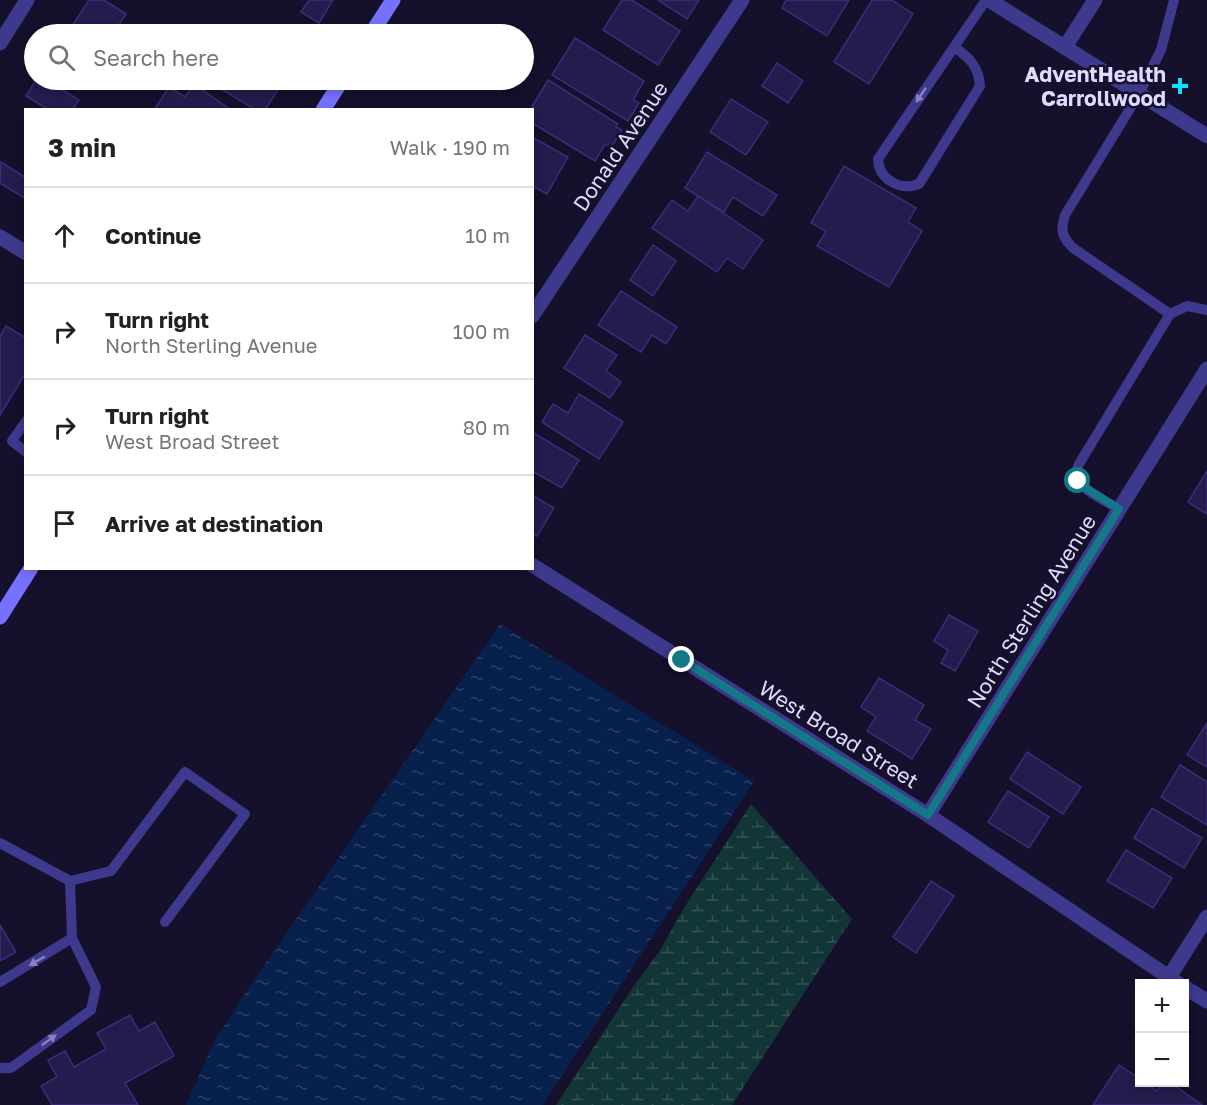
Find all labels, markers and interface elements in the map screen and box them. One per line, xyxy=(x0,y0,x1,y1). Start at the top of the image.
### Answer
search box xyxy=(24,24,534,90)
icon: search xyxy=(45,41,78,74)
text: Search here xyxy=(93,44,219,71)
place label: AdventHealth Carrollwood xyxy=(1024,61,1166,111)
street label: Donald Avenue xyxy=(567,76,673,216)
marker: AdventHealth Carrollwood xyxy=(1171,77,1189,95)
one-way arrow xyxy=(916,87,927,103)
text: 3 min xyxy=(48,132,116,163)
text: Walk · 190 m xyxy=(390,135,510,159)
icon: ahead xyxy=(48,219,81,252)
text: Continue xyxy=(105,222,201,249)
text: 10 m xyxy=(465,223,510,247)
text: Turn right xyxy=(105,306,209,333)
icon: right xyxy=(48,315,81,348)
text: 100 m xyxy=(453,319,510,343)
text: North Sterling Avenue xyxy=(105,333,317,357)
text: Turn right xyxy=(105,402,209,429)
icon: right xyxy=(48,411,81,444)
text: 80 m xyxy=(463,415,510,439)
text: West Broad Street xyxy=(105,429,279,453)
route start xyxy=(1064,467,1090,493)
icon: arrive xyxy=(48,507,81,540)
text: Arrive at destination xyxy=(105,510,323,537)
street label: North Sterling Avenue xyxy=(961,510,1101,712)
route end xyxy=(668,646,694,672)
street label: West Broad Street xyxy=(754,674,924,794)
one-way arrow xyxy=(29,955,45,966)
map controls xyxy=(1135,979,1189,1087)
button: + xyxy=(1135,979,1189,1033)
button: − xyxy=(1135,1033,1189,1087)
one-way arrow xyxy=(41,1034,57,1046)

